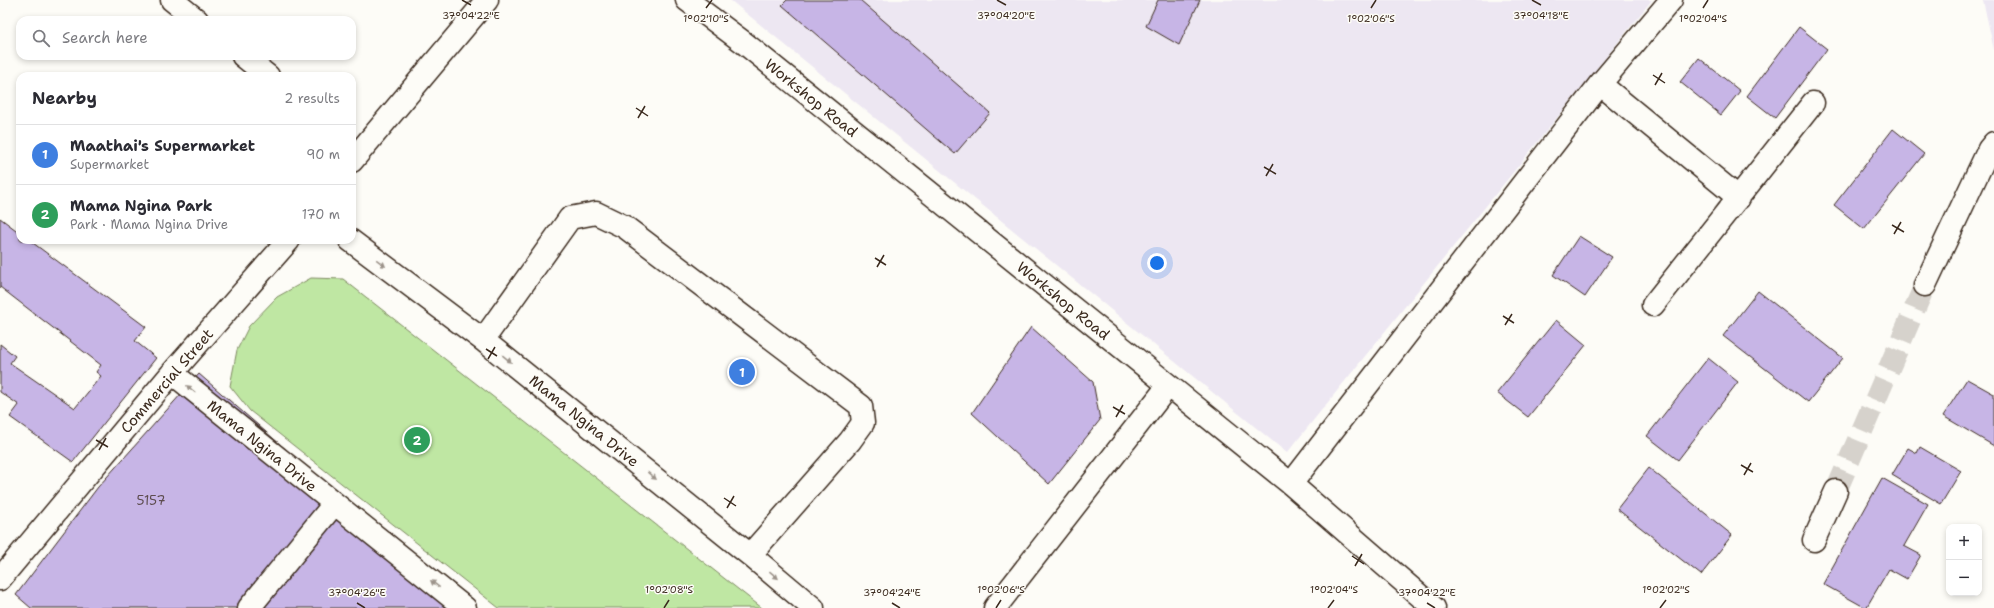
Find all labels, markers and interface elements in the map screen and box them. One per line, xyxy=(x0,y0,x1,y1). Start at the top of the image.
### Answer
text: 37°04'22"E xyxy=(442,9,500,22)
text: 37°04'20"E xyxy=(977,9,1035,22)
text: 37°04'18"E xyxy=(1513,9,1569,22)
text: 1°02'10"S xyxy=(683,12,729,25)
text: 1°02'06"S xyxy=(1347,12,1395,25)
text: 1°02'04"S xyxy=(1679,12,1727,25)
search box xyxy=(16,16,356,60)
icon: search xyxy=(30,27,52,49)
text: Search here xyxy=(62,28,148,48)
street label: Workshop Road xyxy=(760,54,862,142)
text: Nearby xyxy=(32,87,97,109)
text: 2 results xyxy=(284,90,340,107)
text: Maathai's Supermarket xyxy=(70,136,255,156)
text: 1 xyxy=(42,146,48,163)
text: 90 m xyxy=(306,146,340,163)
text: Supermarket xyxy=(70,156,149,173)
text: Mama Ngina Park xyxy=(70,196,213,216)
text: 2 xyxy=(40,206,50,223)
text: 170 m xyxy=(302,206,340,223)
text: Park · Mama Ngina Drive xyxy=(70,216,228,233)
your location xyxy=(1147,253,1167,273)
street label: Workshop Road xyxy=(1012,257,1114,345)
one-way arrow xyxy=(376,259,386,267)
street label: Commercial Street xyxy=(116,325,218,437)
one-way arrow xyxy=(502,354,512,363)
pin: 1 xyxy=(729,357,755,387)
street label: Mama Ngina Drive xyxy=(525,371,643,471)
one-way arrow xyxy=(186,384,197,393)
street label: Mama Ngina Drive xyxy=(203,396,321,496)
pin: 2 xyxy=(404,425,430,455)
one-way arrow xyxy=(646,471,657,480)
house number: 5157 xyxy=(136,492,166,509)
map controls xyxy=(1946,524,1982,596)
button: + xyxy=(1946,524,1982,560)
button: − xyxy=(1946,560,1982,596)
one-way arrow xyxy=(769,571,779,580)
one-way arrow xyxy=(429,579,440,588)
text: 1°02'08"S xyxy=(645,583,693,596)
text: 1°02'06"S xyxy=(977,583,1025,596)
text: 1°02'04"S xyxy=(1310,583,1358,596)
text: 1°02'02"S xyxy=(1642,583,1690,596)
text: 37°04'26"E xyxy=(328,586,386,599)
text: 37°04'24"E xyxy=(863,586,921,599)
text: 37°04'22"E xyxy=(1398,586,1456,599)

